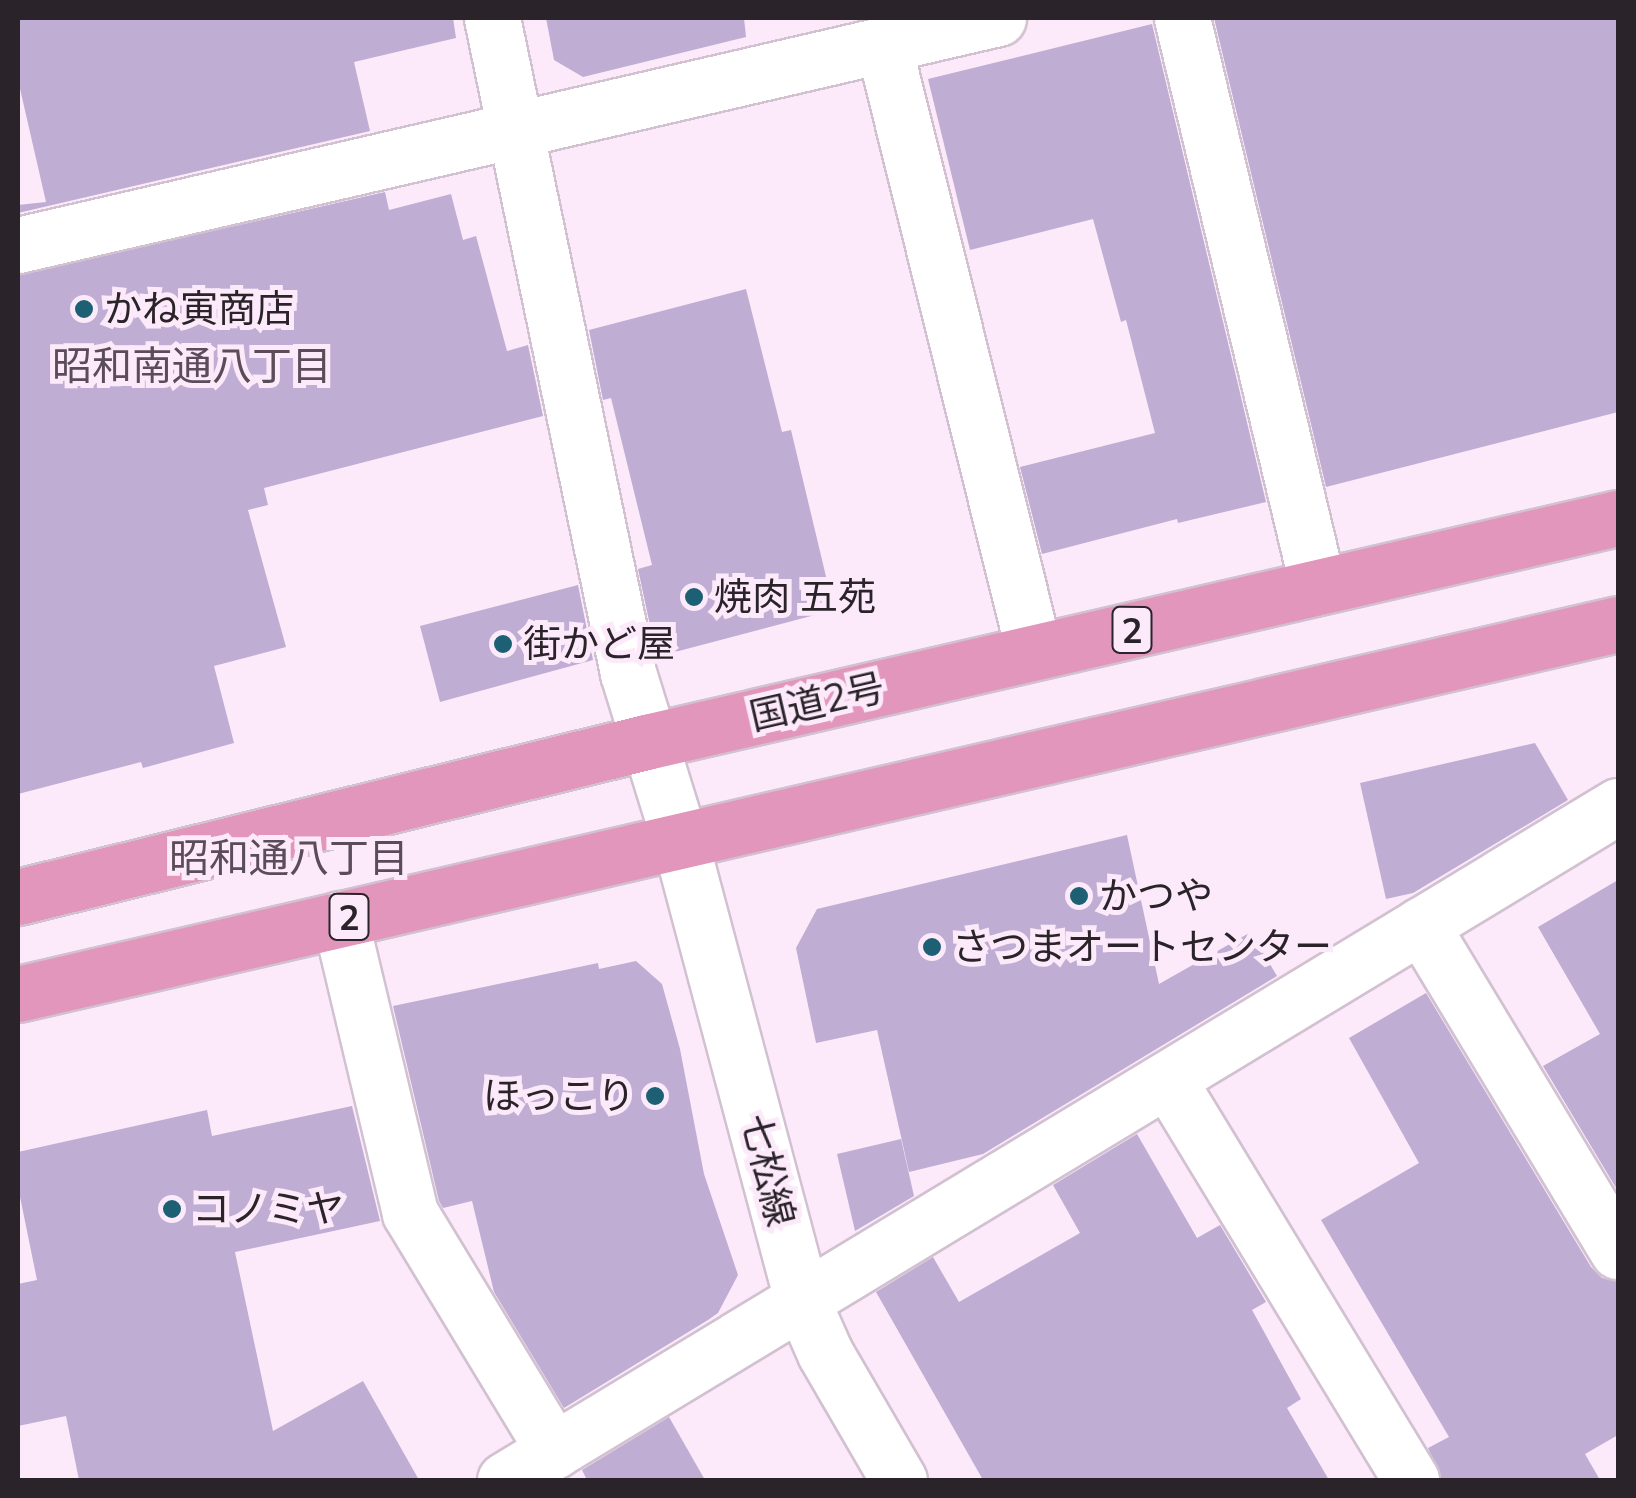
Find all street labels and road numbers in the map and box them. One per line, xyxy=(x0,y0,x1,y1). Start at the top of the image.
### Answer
road number: 2 xyxy=(1110,600,1154,660)
street label: 国道2号 xyxy=(745,664,889,740)
road number: 2 xyxy=(326,887,372,947)
street label: 七松線 xyxy=(732,1109,804,1231)

